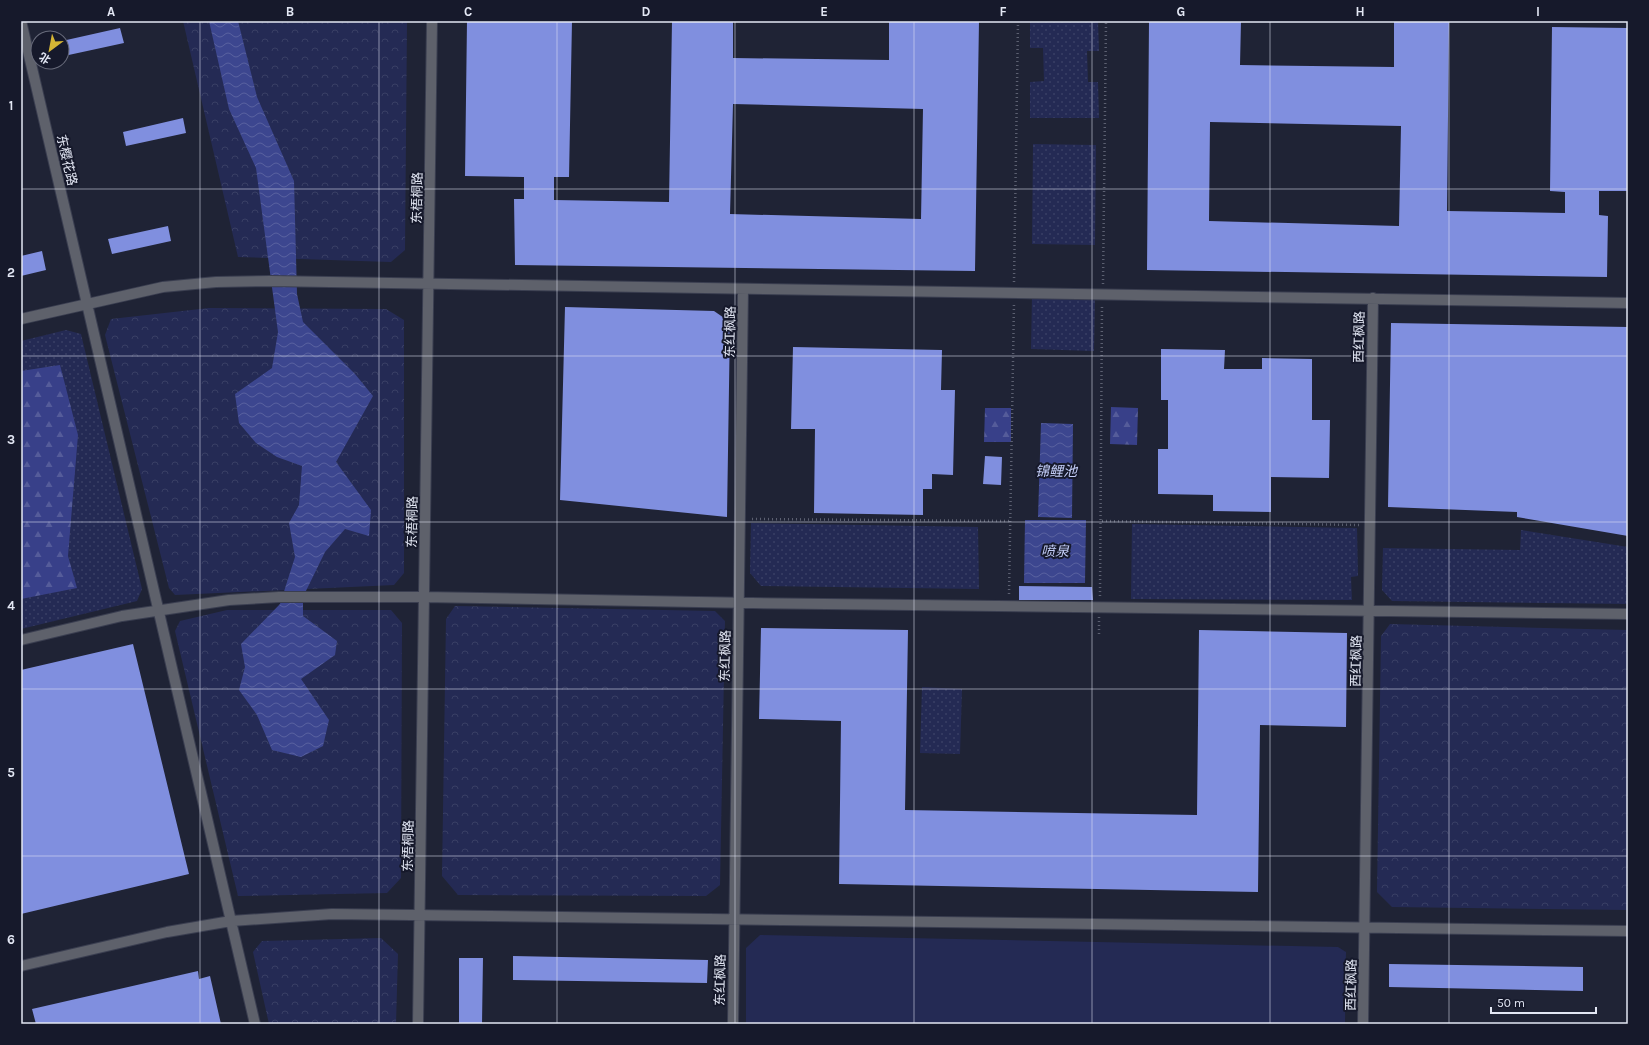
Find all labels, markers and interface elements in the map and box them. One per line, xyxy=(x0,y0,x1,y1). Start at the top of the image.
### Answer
text: A xyxy=(107,4,115,19)
text: B xyxy=(286,4,294,19)
text: C xyxy=(464,4,472,19)
text: D xyxy=(642,4,651,19)
text: E xyxy=(820,4,828,19)
text: F xyxy=(999,4,1007,19)
text: G xyxy=(1177,4,1185,19)
text: H xyxy=(1355,4,1365,19)
text: I xyxy=(1536,4,1540,19)
north arrow xyxy=(30,30,70,70)
text: 北 xyxy=(37,50,53,66)
text: 1 xyxy=(9,98,13,113)
street label: 东樱花路 xyxy=(54,133,80,187)
street label: 东梧桐路 xyxy=(409,172,425,224)
text: 2 xyxy=(7,265,15,280)
street label: 东红枫路 xyxy=(722,306,738,358)
street label: 西红枫路 xyxy=(1351,311,1367,363)
text: 3 xyxy=(7,432,15,447)
water label: 锦鲤池 xyxy=(1035,463,1079,480)
street label: 东梧桐路 xyxy=(404,496,420,548)
water label: 喷泉 xyxy=(1041,543,1070,560)
text: 4 xyxy=(7,598,15,613)
street label: 东红枫路 xyxy=(717,630,733,682)
street label: 西红枫路 xyxy=(1348,635,1364,687)
text: 5 xyxy=(7,765,15,780)
street label: 东梧桐路 xyxy=(400,820,416,872)
text: 6 xyxy=(7,932,15,947)
street label: 东红枫路 xyxy=(712,954,728,1006)
street label: 西红枫路 xyxy=(1343,959,1359,1011)
scale bar xyxy=(1491,989,1596,1015)
text: 50 m xyxy=(1497,996,1525,1010)

